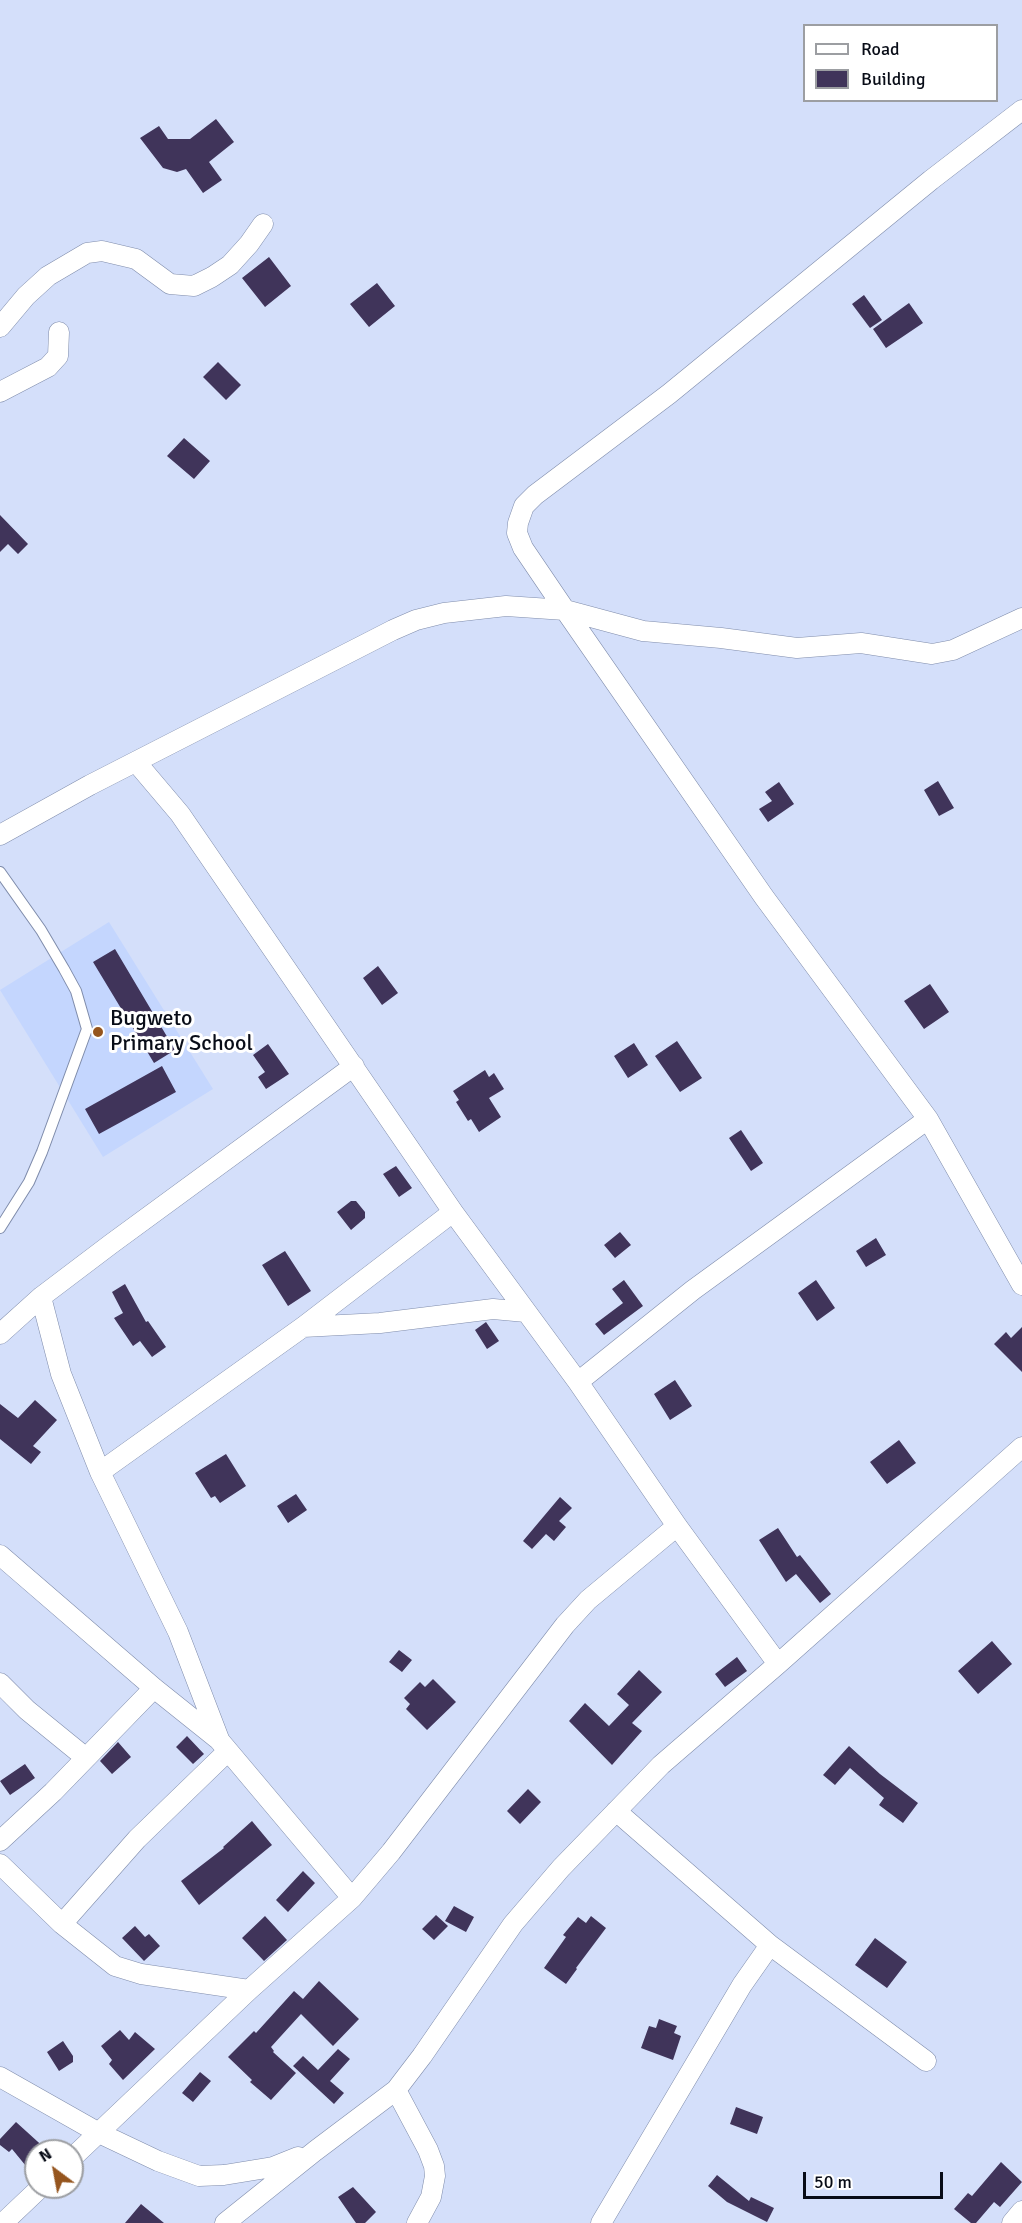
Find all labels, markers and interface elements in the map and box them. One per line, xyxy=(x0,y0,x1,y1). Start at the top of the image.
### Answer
legend xyxy=(803,24,998,102)
text: Road xyxy=(861,38,900,60)
text: Building xyxy=(861,68,925,90)
place label: Bugweto Primary School xyxy=(110,1006,253,1058)
marker: Bugweto Primary School xyxy=(91,1025,105,1039)
north arrow xyxy=(24,2139,84,2199)
text: N xyxy=(35,2144,56,2167)
scale bar xyxy=(806,2160,946,2198)
text: 50 m xyxy=(814,2171,852,2193)

